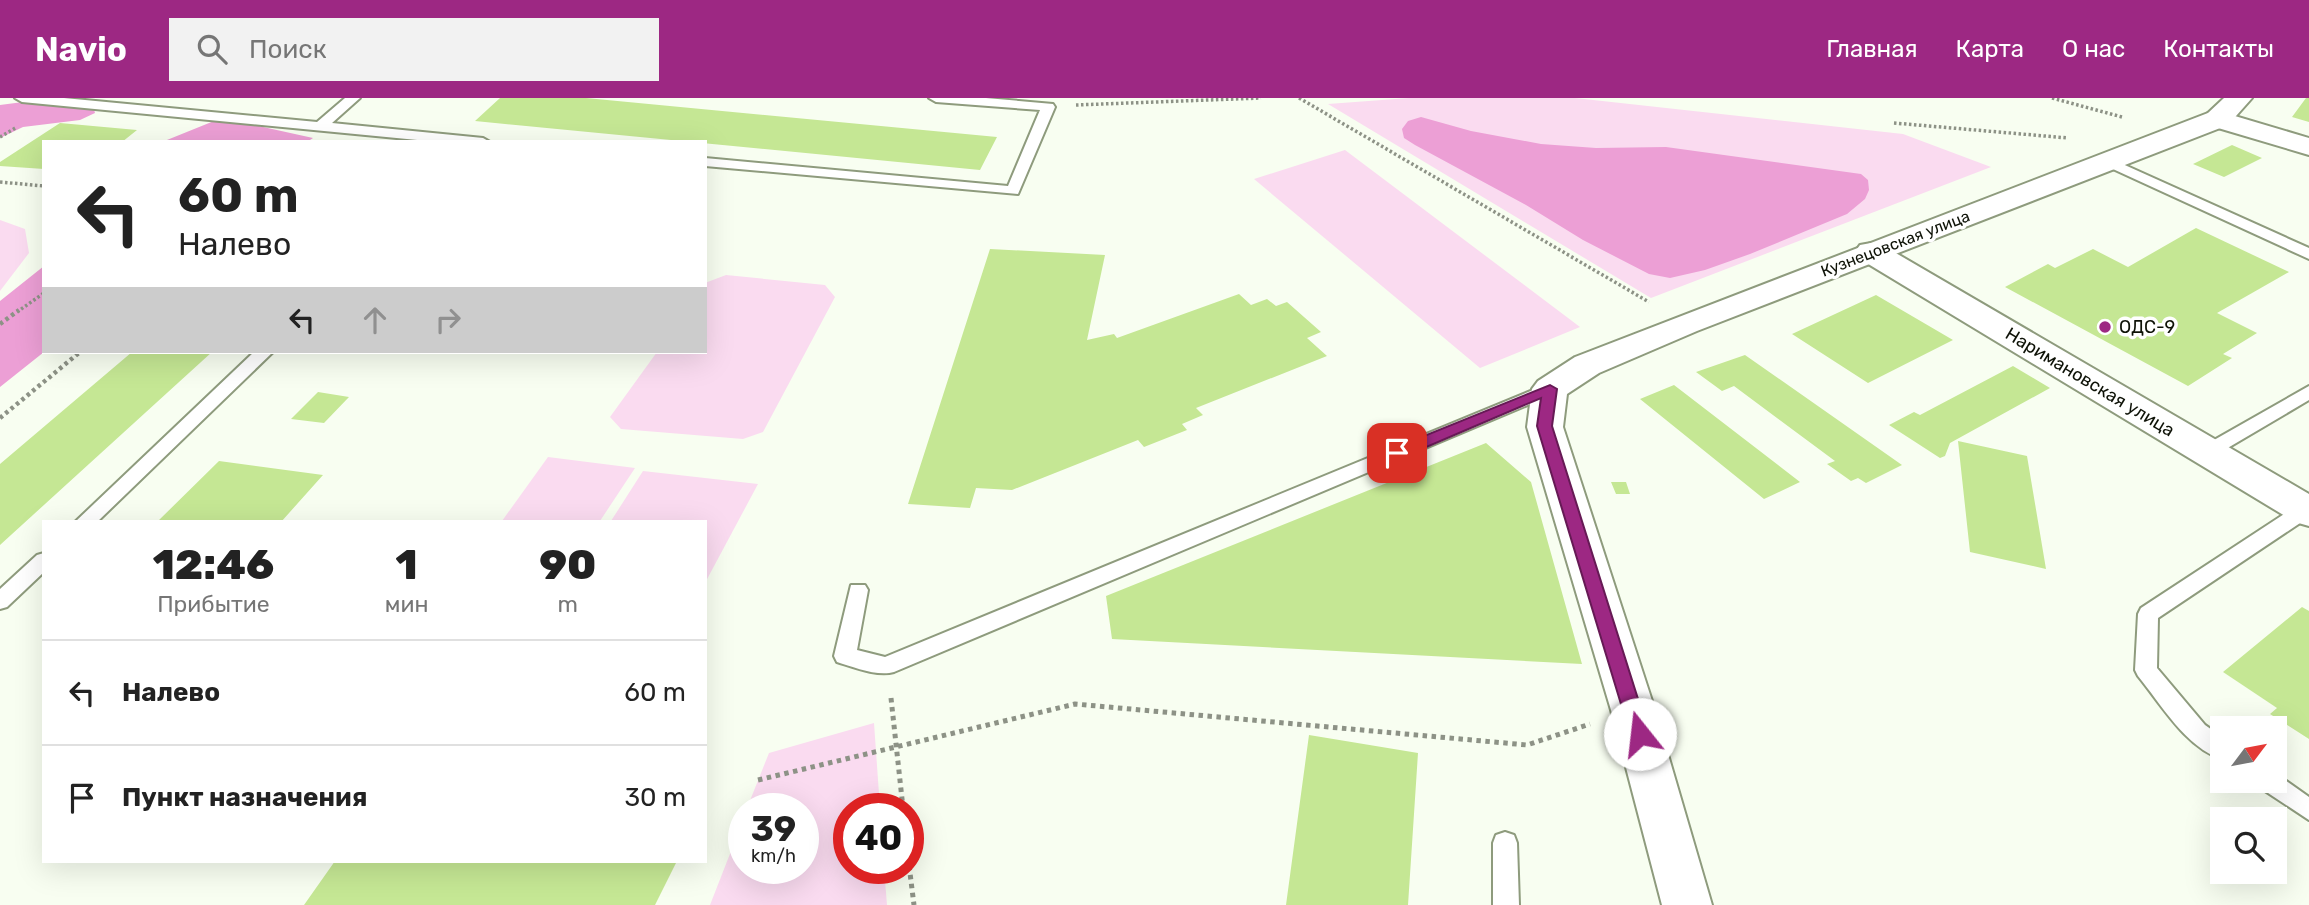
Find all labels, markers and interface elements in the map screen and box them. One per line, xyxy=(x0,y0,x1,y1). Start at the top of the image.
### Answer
search box xyxy=(169,18,659,81)
text: Navio xyxy=(35,30,127,69)
icon: search xyxy=(193,30,231,68)
text: Поиск xyxy=(249,34,327,65)
text: Главная xyxy=(1826,35,1918,63)
text: Карта xyxy=(1956,35,2024,63)
text: О нас xyxy=(2062,35,2125,63)
text: Контакты xyxy=(2163,35,2274,63)
text: 60 m xyxy=(178,166,299,224)
icon: left xyxy=(63,168,154,259)
street label: Кузнецовская улица xyxy=(1818,206,1972,281)
text: Налево xyxy=(178,225,291,263)
icon: left xyxy=(283,301,321,339)
icon: ahead xyxy=(356,301,394,339)
icon: right xyxy=(429,301,467,339)
place label: ОДС-9 xyxy=(2119,316,2175,338)
marker: ОДС-9 xyxy=(2097,319,2113,335)
street label: Наримановская улица xyxy=(2001,323,2179,441)
pin xyxy=(1367,423,1427,483)
icon: arrive xyxy=(1378,434,1416,472)
text: 12:46 xyxy=(153,540,274,590)
text: 1 xyxy=(396,540,418,590)
text: 90 xyxy=(539,540,596,590)
text: Прибытие xyxy=(157,590,270,618)
text: мин xyxy=(385,590,428,618)
text: m xyxy=(558,590,578,618)
icon: left xyxy=(63,674,101,712)
text: Налево xyxy=(122,677,220,708)
text: 60 m xyxy=(624,677,686,708)
position arrow xyxy=(1603,697,1677,771)
north arrow xyxy=(2210,716,2287,793)
map controls xyxy=(2210,716,2287,884)
icon: arrive xyxy=(63,779,101,817)
text: Пункт назначения xyxy=(122,782,367,813)
text: 30 m xyxy=(624,782,686,813)
speed limit sign: 40 xyxy=(833,793,924,884)
button: search xyxy=(2210,807,2287,884)
text: 39 xyxy=(751,808,796,850)
text: km/h xyxy=(751,845,796,867)

